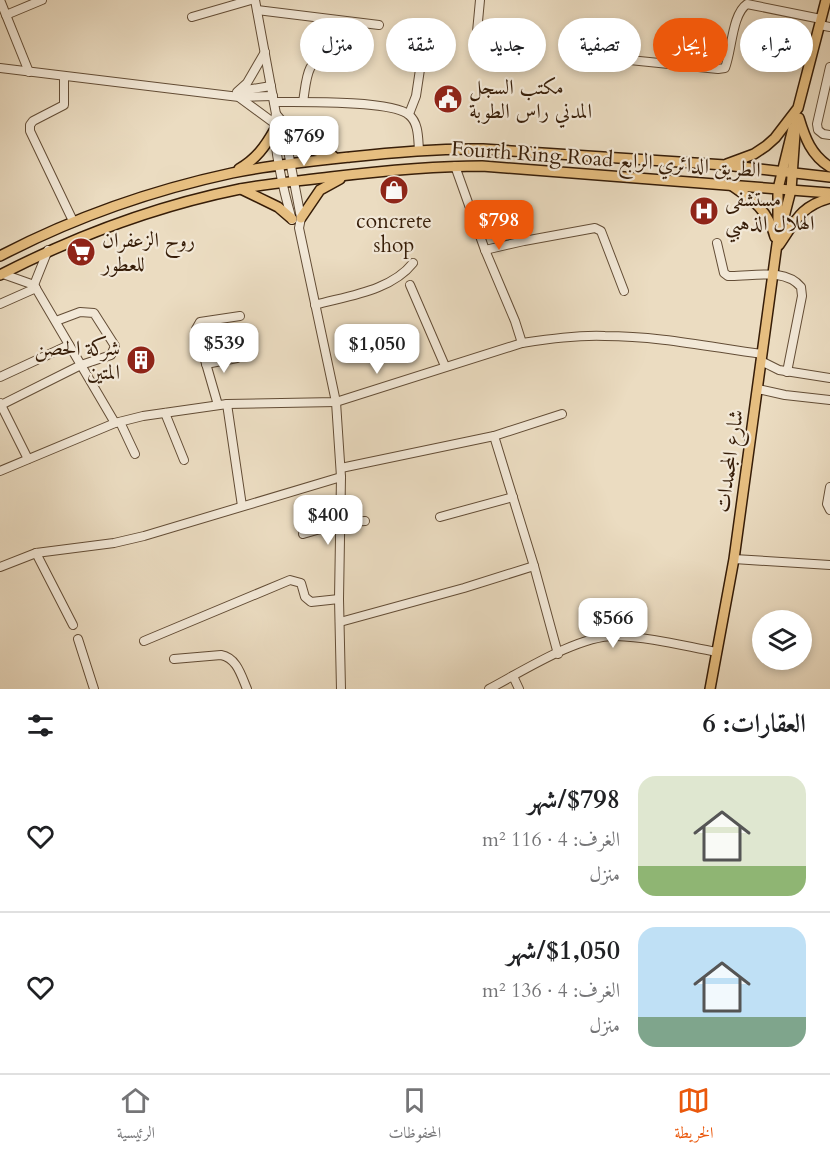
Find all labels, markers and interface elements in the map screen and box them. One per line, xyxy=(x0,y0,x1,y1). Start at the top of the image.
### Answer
chip: منزل xyxy=(300,18,374,72)
chip: شقة xyxy=(386,18,456,72)
chip: جديد xyxy=(468,18,546,72)
chip: تصفية xyxy=(558,18,641,72)
chip: إيجار xyxy=(653,18,728,72)
chip: شراء xyxy=(740,18,813,72)
place label: مكتب السجل المدني راس الطوبة xyxy=(469,73,592,128)
public building icon: مكتب السجل المدني راس الطوبة xyxy=(432,83,464,115)
pin: $769 xyxy=(268,116,340,167)
text: $769 xyxy=(284,122,324,149)
street label: Fourth Ring Road الطريق الدائري الرابع xyxy=(450,134,762,189)
shop icon: concrete shop xyxy=(378,174,410,206)
place label: مستشفى الهلال الذهبي xyxy=(725,185,815,243)
hospital icon: مستشفى الهلال الذهبي xyxy=(688,195,720,227)
pin: $798 xyxy=(463,200,535,251)
text: $798 xyxy=(479,206,519,233)
place label: concrete shop xyxy=(356,207,432,260)
place label: روح الزعفران للعطور xyxy=(100,226,195,279)
supermarket icon: روح الزعفران للعطور xyxy=(65,236,97,268)
pin: $539 xyxy=(188,323,260,374)
pin: $1,050 xyxy=(328,324,426,375)
text: $539 xyxy=(204,329,244,356)
text: $1,050 xyxy=(348,330,406,357)
place label: شركة الحصن المتين xyxy=(35,334,120,387)
building icon: شركة الحصن المتين xyxy=(125,344,157,376)
street label: شارع المجمدات xyxy=(708,408,754,515)
pin: $400 xyxy=(292,495,364,546)
text: $400 xyxy=(308,501,348,528)
pin: $566 xyxy=(577,598,649,649)
text: $566 xyxy=(593,604,633,631)
map controls xyxy=(752,610,812,670)
button: layers xyxy=(752,610,812,670)
text: العقارات: 6 xyxy=(703,706,806,741)
icon: filters xyxy=(24,709,57,742)
text: $798/شهر xyxy=(528,782,620,817)
icon: home xyxy=(686,800,758,872)
icon: heart xyxy=(24,820,57,853)
text: الغرف: 4 · 116 m² xyxy=(482,826,620,853)
text: منزل xyxy=(589,861,620,888)
text: $1,050/شهر xyxy=(507,933,620,968)
icon: home xyxy=(686,951,758,1023)
icon: heart xyxy=(24,971,57,1004)
text: الغرف: 4 · 136 m² xyxy=(482,977,620,1004)
text: منزل xyxy=(589,1012,620,1039)
tab: الرئيسية xyxy=(117,1084,155,1148)
tab: المحفوظات xyxy=(388,1084,441,1148)
tab: الخريطة xyxy=(674,1084,713,1148)

